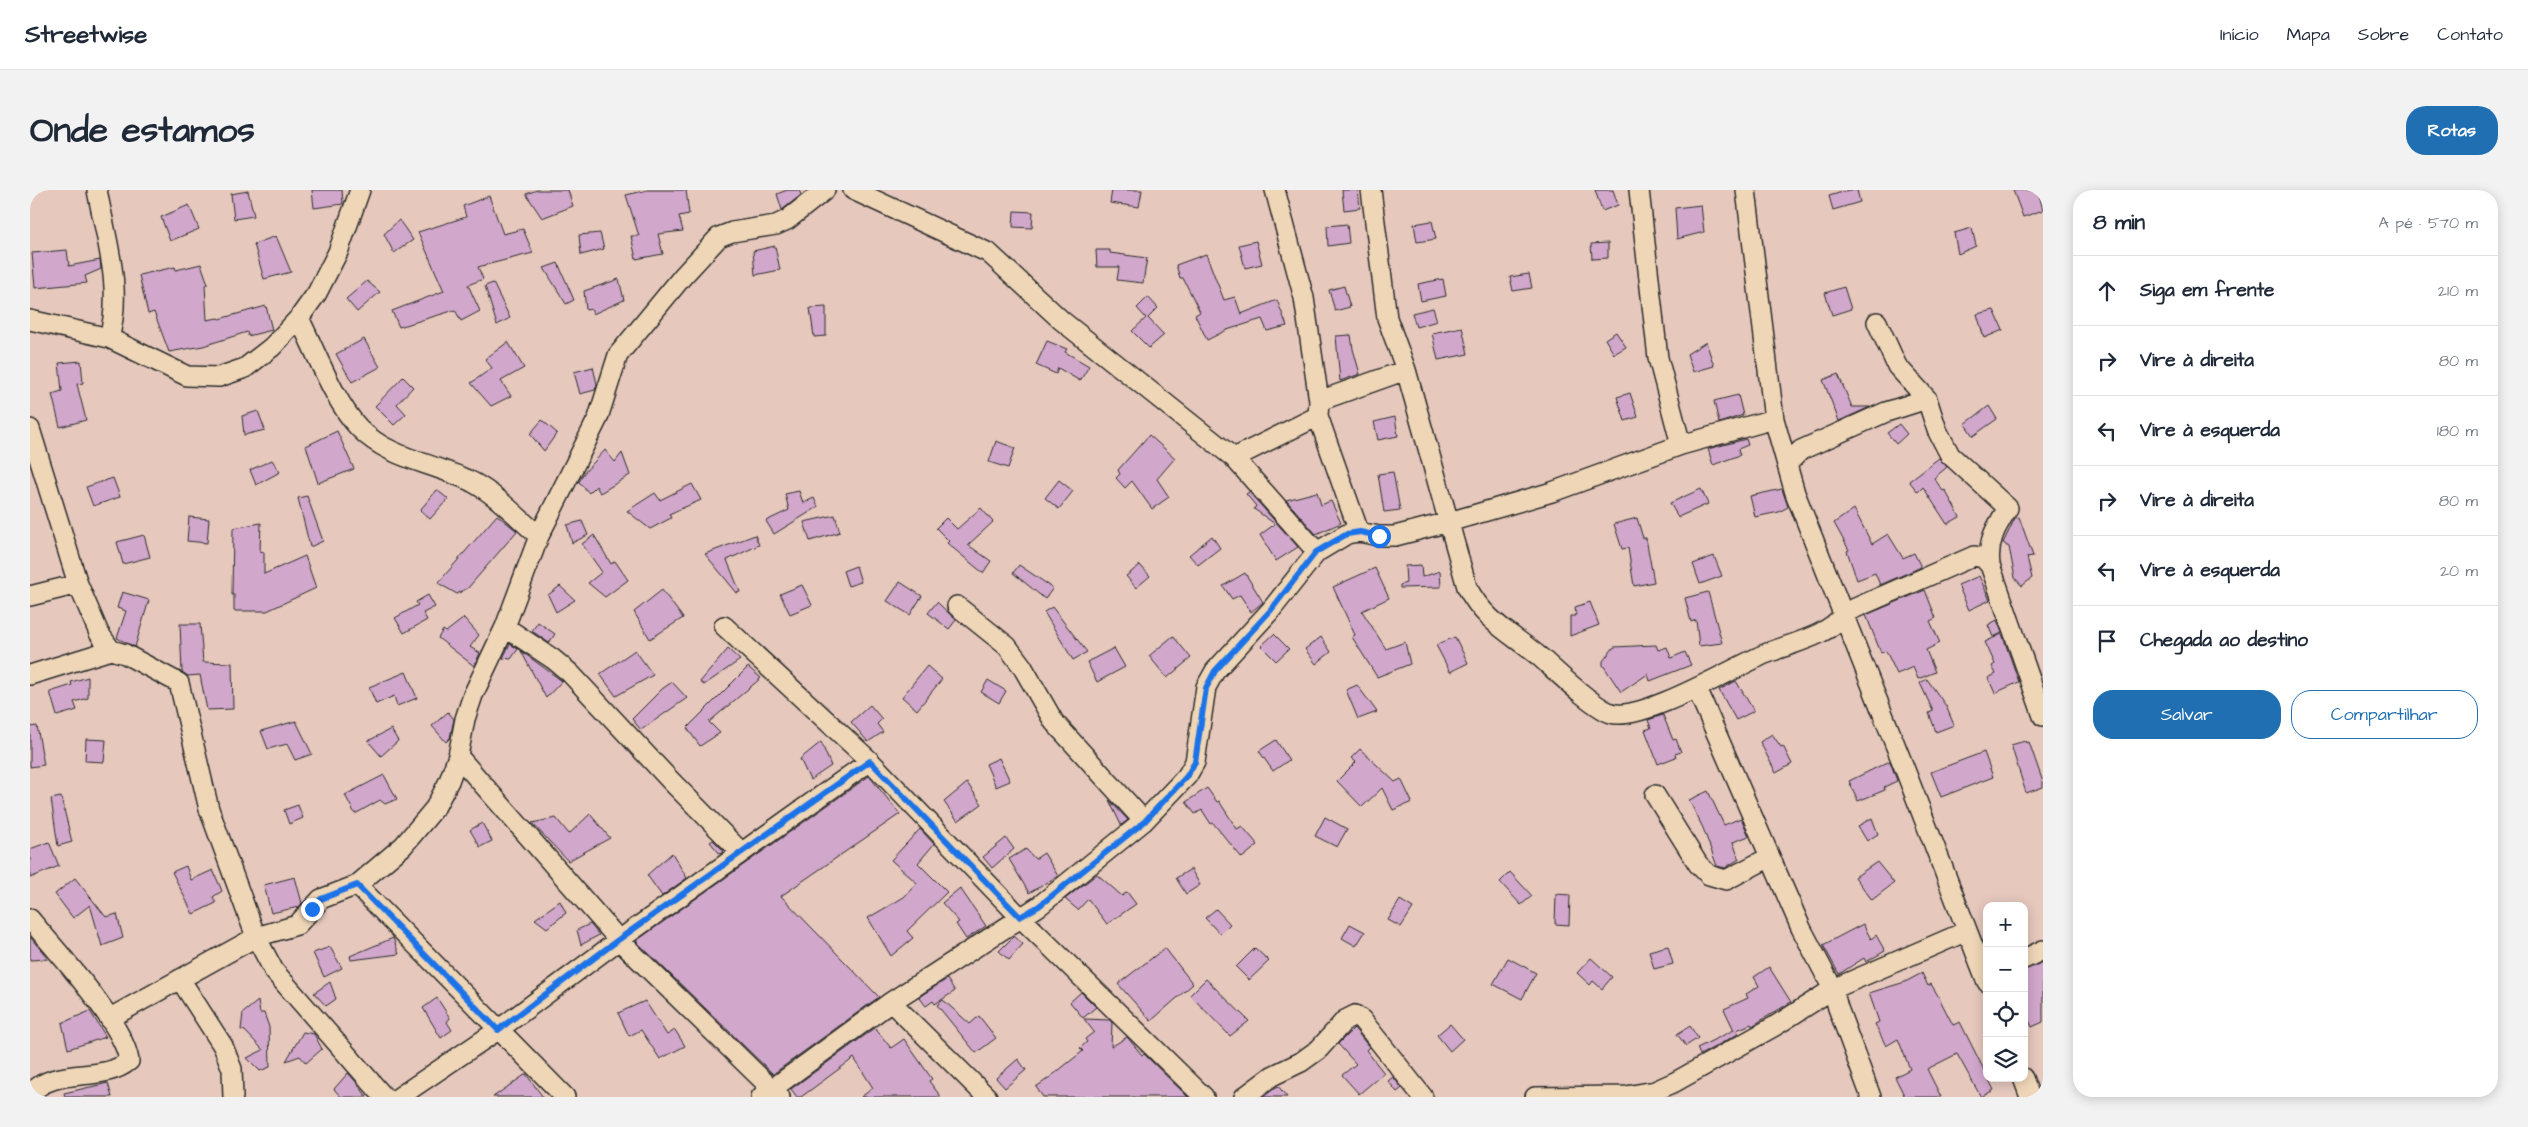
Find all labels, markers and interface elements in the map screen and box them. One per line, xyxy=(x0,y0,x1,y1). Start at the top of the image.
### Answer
text: Streetwise xyxy=(25,18,147,52)
text: Início xyxy=(2220,22,2259,47)
text: Mapa xyxy=(2287,22,2330,47)
text: Sobre xyxy=(2358,22,2409,47)
text: Contato xyxy=(2437,22,2503,47)
text: Onde estamos xyxy=(30,106,255,155)
button: Rotas xyxy=(2406,106,2498,155)
text: 8 min xyxy=(2093,208,2145,237)
text: A pé · 570 m xyxy=(2379,212,2478,234)
icon: ahead xyxy=(2093,277,2121,305)
text: Siga em frente xyxy=(2140,277,2274,304)
text: 210 m xyxy=(2438,280,2478,302)
icon: right xyxy=(2093,347,2121,375)
text: Vire à direita xyxy=(2140,347,2254,374)
text: 80 m xyxy=(2439,350,2478,372)
icon: left xyxy=(2093,417,2121,445)
text: Vire à esquerda xyxy=(2140,417,2280,444)
text: 180 m xyxy=(2437,420,2478,442)
icon: right xyxy=(2093,487,2121,515)
text: Vire à direita xyxy=(2140,487,2254,514)
text: 80 m xyxy=(2439,490,2478,512)
route start xyxy=(1368,525,1391,548)
icon: left xyxy=(2093,557,2121,585)
text: Vire à esquerda xyxy=(2140,557,2280,584)
text: 20 m xyxy=(2440,560,2478,582)
icon: arrive xyxy=(2093,627,2121,655)
text: Chegada ao destino xyxy=(2140,627,2308,654)
button: Salvar xyxy=(2093,690,2281,739)
button: Compartilhar xyxy=(2291,690,2478,739)
route end xyxy=(301,898,324,921)
map controls xyxy=(1983,902,2028,1082)
button: + xyxy=(1983,902,2028,947)
button: − xyxy=(1983,947,2028,992)
button: locate xyxy=(1983,992,2028,1037)
button: layers xyxy=(1983,1037,2028,1082)

